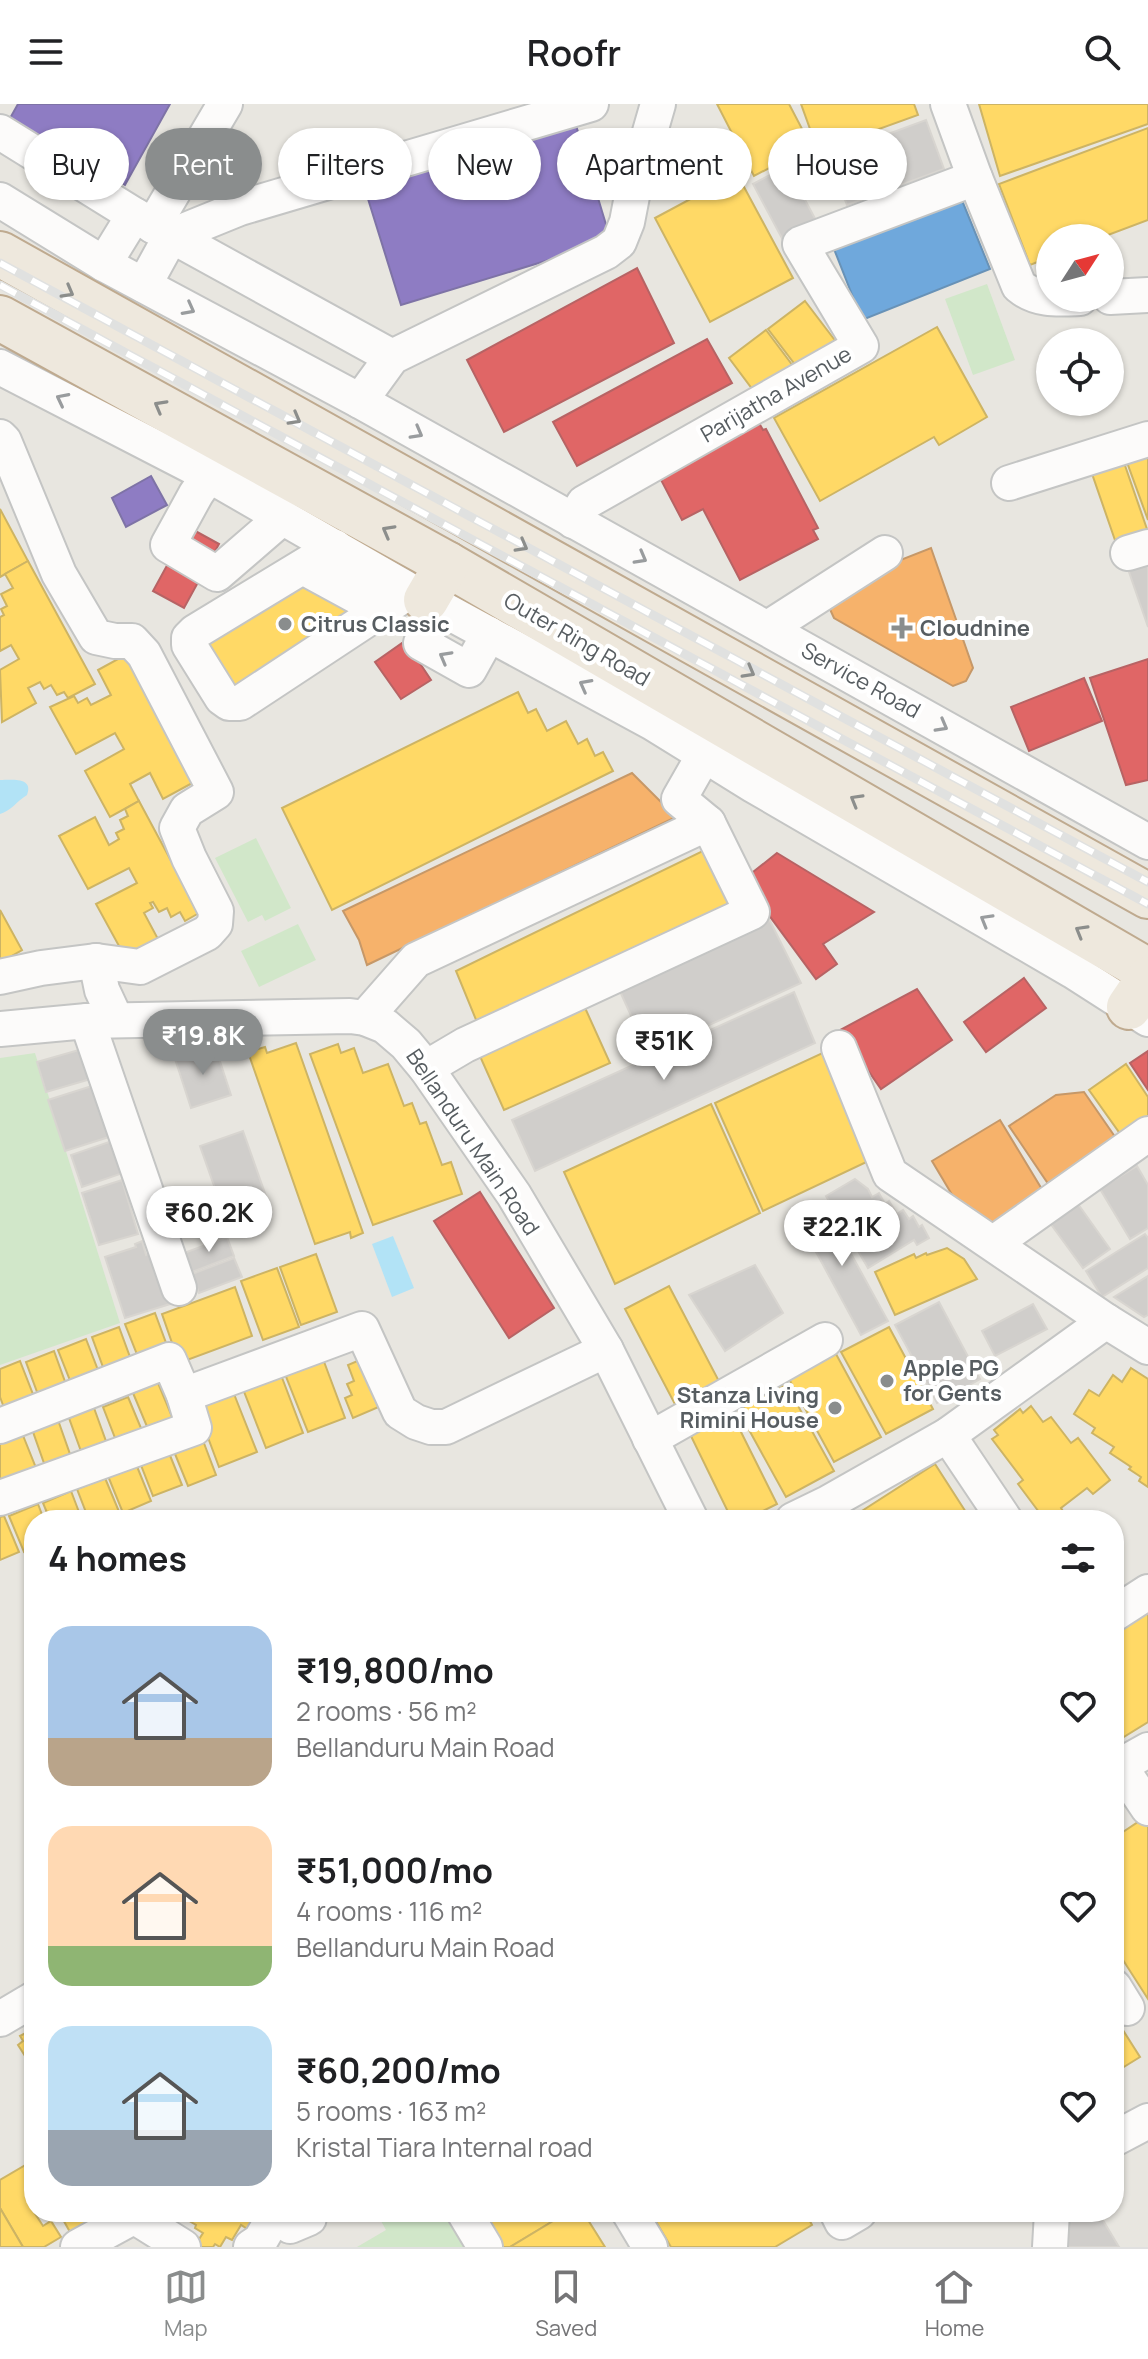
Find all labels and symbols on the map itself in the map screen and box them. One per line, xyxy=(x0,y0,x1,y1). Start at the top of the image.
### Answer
north arrow xyxy=(1036,224,1124,312)
one-way arrow xyxy=(59,282,74,298)
one-way arrow xyxy=(180,299,194,315)
street label: Parijatha Avenue xyxy=(695,339,857,449)
one-way arrow xyxy=(56,394,70,409)
one-way arrow xyxy=(154,400,169,416)
one-way arrow xyxy=(286,409,301,425)
one-way arrow xyxy=(408,423,423,439)
one-way arrow xyxy=(382,526,396,541)
one-way arrow xyxy=(514,536,529,551)
one-way arrow xyxy=(633,548,647,564)
street label: Outer Ring Road xyxy=(498,585,656,693)
place label: Citrus Classic xyxy=(301,609,450,639)
place label: Cloudnine xyxy=(920,613,1030,643)
marker: Citrus Classic xyxy=(276,615,294,633)
marker: Cloudnine xyxy=(891,617,913,639)
street label: Service Road xyxy=(796,635,926,725)
one-way arrow xyxy=(439,651,454,666)
one-way arrow xyxy=(741,662,755,678)
one-way arrow xyxy=(578,680,593,695)
one-way arrow xyxy=(934,716,948,731)
one-way arrow xyxy=(850,794,865,810)
one-way arrow xyxy=(980,914,995,930)
one-way arrow xyxy=(1075,925,1090,941)
pin: ₹19.8K xyxy=(138,1009,268,1077)
pin: ₹51K xyxy=(617,1014,711,1082)
street label: Bellanduru Main Road xyxy=(399,1043,547,1241)
pin: ₹60.2K xyxy=(144,1186,274,1254)
pin: ₹22.1K xyxy=(777,1200,907,1268)
place label: Apple PG for Gents xyxy=(903,1353,1002,1408)
marker: Apple PG for Gents xyxy=(878,1372,896,1390)
place label: Stanza Living Rimini House xyxy=(677,1380,819,1435)
marker: Stanza Living Rimini House xyxy=(826,1399,844,1417)

